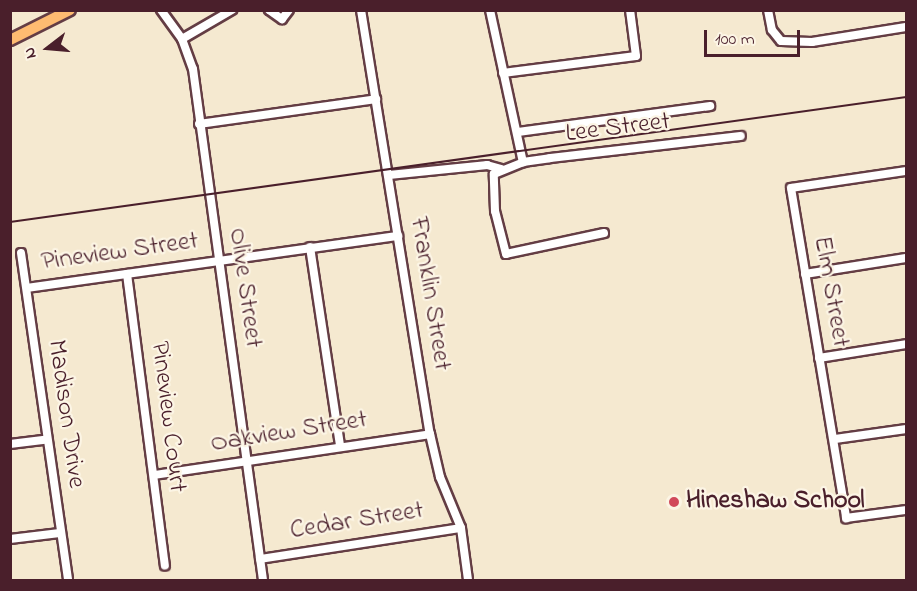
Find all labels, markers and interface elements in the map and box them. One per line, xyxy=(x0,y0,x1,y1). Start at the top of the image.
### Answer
north arrow xyxy=(18,18,78,78)
scale bar xyxy=(707,18,803,56)
text: 100 m xyxy=(715,27,755,53)
text: N xyxy=(18,44,44,61)
street label: Lee Street xyxy=(564,107,672,151)
street label: Franklin Street xyxy=(401,215,457,373)
street label: Olive Street xyxy=(220,226,268,350)
street label: Pineview Street xyxy=(40,227,200,279)
street label: Elm Street xyxy=(805,234,855,350)
street label: Madison Drive xyxy=(39,338,91,490)
street label: Pineview Court xyxy=(142,340,192,494)
street label: Oakview Street xyxy=(209,405,369,461)
place label: Hineshaw School xyxy=(686,486,865,518)
marker: Hineshaw School xyxy=(667,495,681,509)
street label: Cedar Street xyxy=(288,496,426,548)

